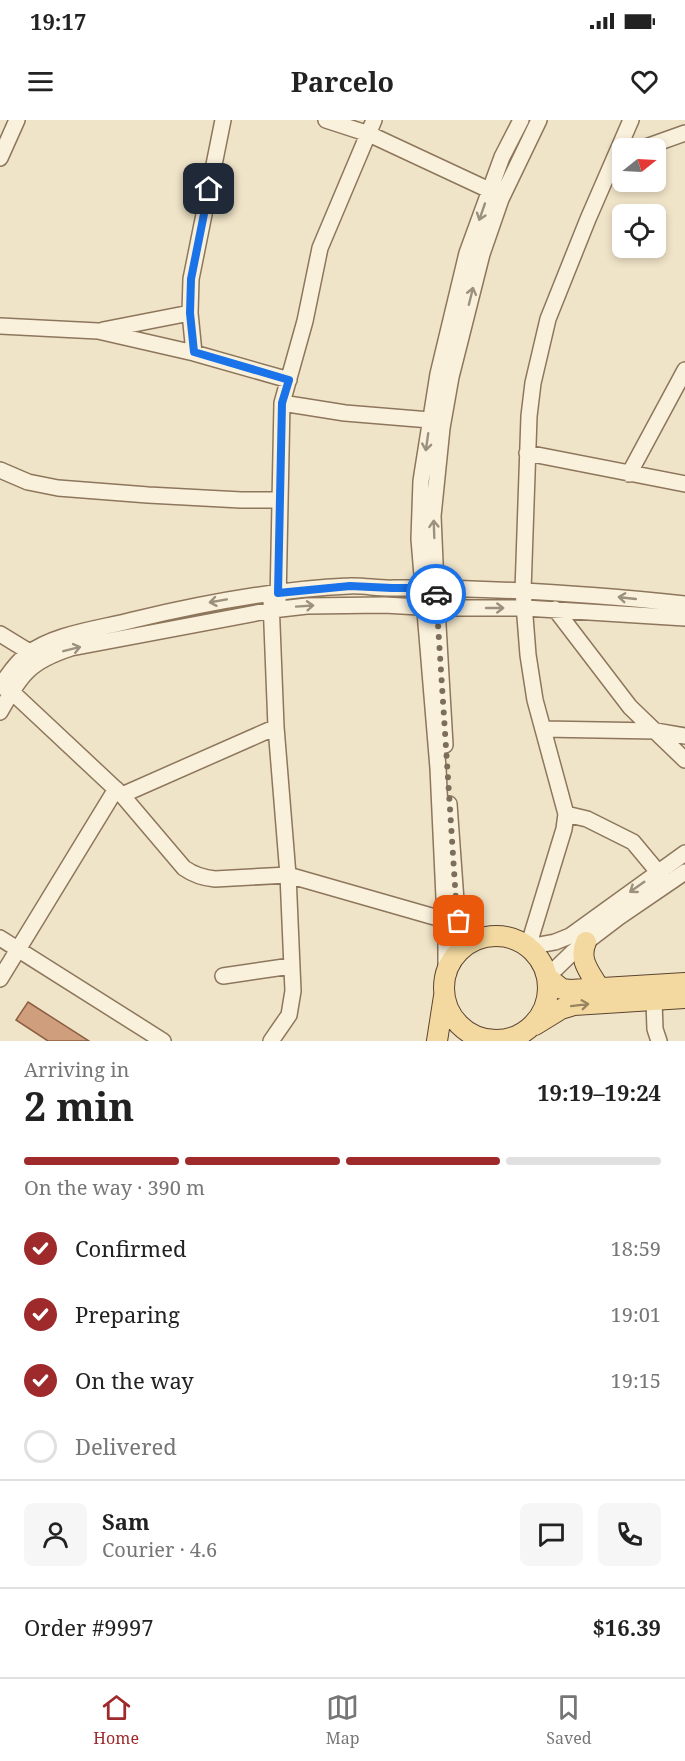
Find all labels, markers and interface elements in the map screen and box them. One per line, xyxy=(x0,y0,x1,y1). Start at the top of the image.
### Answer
text: 19:17 xyxy=(30,6,86,36)
text: Parcelo xyxy=(291,63,394,100)
icon: menu xyxy=(24,65,57,98)
icon: heart xyxy=(628,65,661,98)
north arrow xyxy=(612,138,666,192)
map controls xyxy=(612,138,666,258)
pin xyxy=(183,163,234,214)
icon: home xyxy=(192,172,225,205)
one-way arrow xyxy=(475,202,486,221)
button: locate xyxy=(612,204,666,258)
one-way arrow xyxy=(465,286,477,305)
one-way arrow xyxy=(421,432,432,452)
one-way arrow xyxy=(428,520,439,540)
courier xyxy=(406,564,466,624)
icon: car xyxy=(420,578,453,611)
one-way arrow xyxy=(617,592,637,603)
one-way arrow xyxy=(208,596,228,607)
one-way arrow xyxy=(295,601,315,612)
one-way arrow xyxy=(485,602,505,614)
one-way arrow xyxy=(62,642,81,654)
one-way arrow xyxy=(629,881,646,893)
pin xyxy=(433,895,484,946)
icon: bag xyxy=(442,904,475,937)
one-way arrow xyxy=(570,999,589,1010)
text: Arriving in xyxy=(24,1056,129,1083)
text: 19:19–19:24 xyxy=(537,1077,661,1107)
text: 2 min xyxy=(24,1079,134,1132)
text: On the way · 390 m xyxy=(24,1174,205,1201)
icon: check xyxy=(24,1232,57,1265)
text: Confirmed xyxy=(75,1233,186,1263)
text: 18:59 xyxy=(611,1235,661,1262)
icon: check xyxy=(24,1298,57,1331)
text: Preparing xyxy=(75,1299,180,1329)
text: 19:01 xyxy=(611,1301,661,1328)
icon: check xyxy=(24,1364,57,1397)
text: On the way xyxy=(75,1365,194,1395)
text: 19:15 xyxy=(611,1367,661,1394)
text: Delivered xyxy=(75,1431,177,1461)
button: person xyxy=(24,1503,87,1566)
button: chat xyxy=(520,1503,583,1566)
button: phone xyxy=(598,1503,661,1566)
text: Sam xyxy=(102,1506,150,1536)
text: Courier · 4.6 xyxy=(102,1536,217,1563)
text: Order #9997 xyxy=(24,1612,154,1642)
text: $16.39 xyxy=(592,1612,661,1642)
tab: Home xyxy=(93,1691,139,1749)
tab: Map xyxy=(326,1691,360,1749)
tab: Saved xyxy=(546,1691,592,1749)

